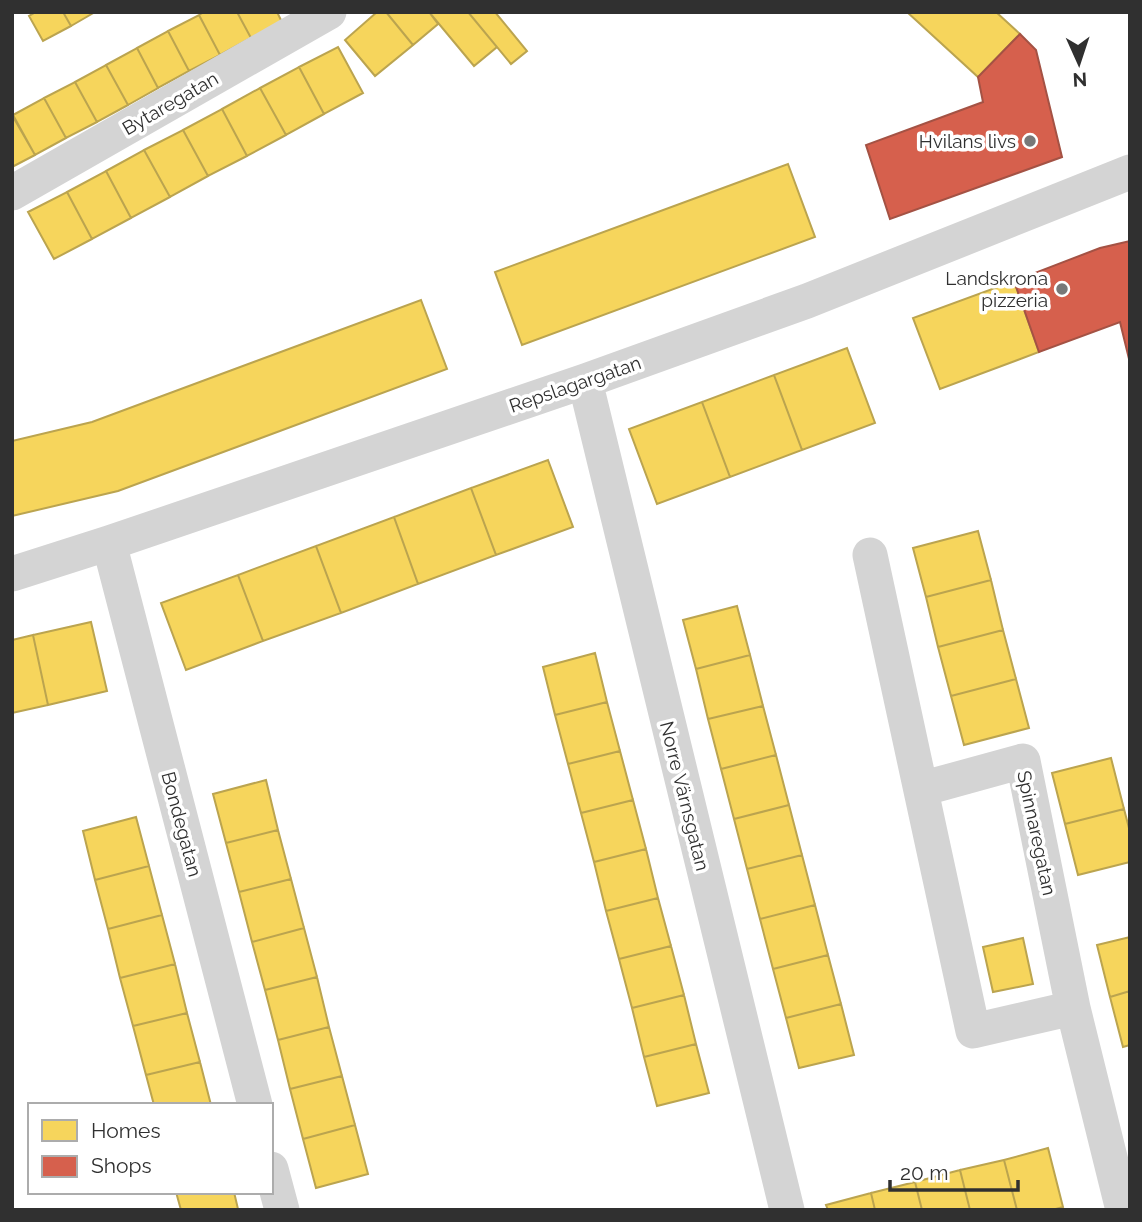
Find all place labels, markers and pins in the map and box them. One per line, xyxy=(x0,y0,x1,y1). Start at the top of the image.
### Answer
place label: Hvilans livs xyxy=(919,130,1016,152)
marker: Hvilans livs xyxy=(1022,133,1038,149)
place label: Landskrona pizzeria xyxy=(945,267,1048,311)
marker: Landskrona pizzeria xyxy=(1054,281,1070,297)

